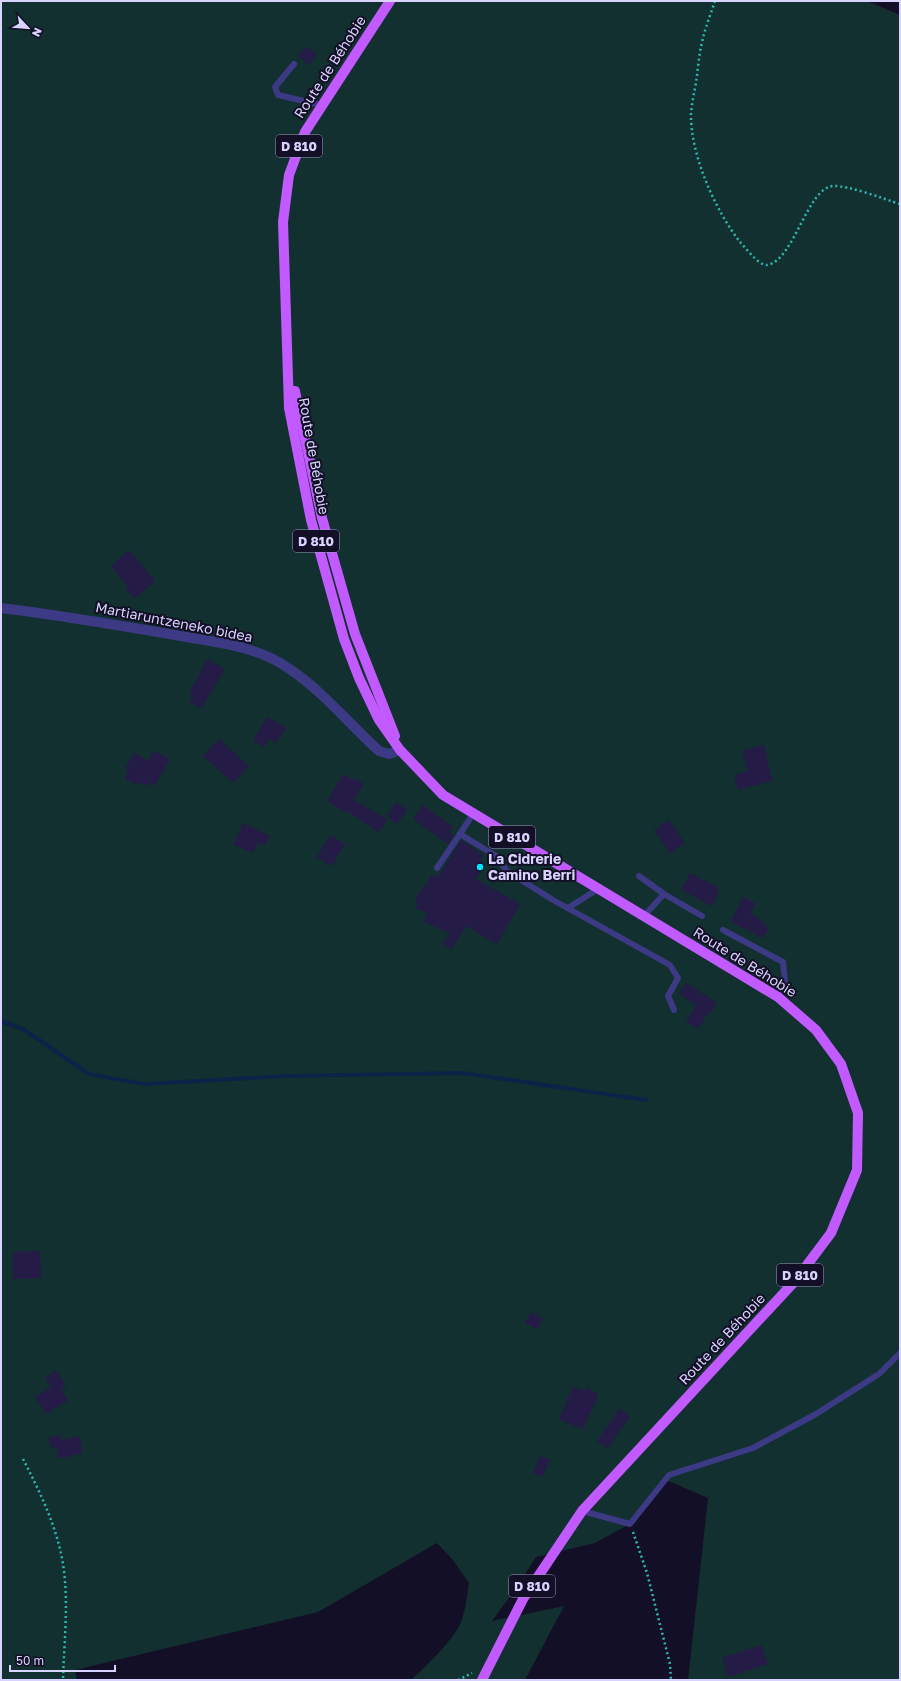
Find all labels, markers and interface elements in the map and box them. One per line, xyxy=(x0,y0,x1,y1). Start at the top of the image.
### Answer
north arrow xyxy=(8,8,48,48)
street label: Route de Béhobie xyxy=(290,12,369,121)
text: N xyxy=(30,26,45,39)
road number: D 810 xyxy=(276,135,322,157)
street label: Route de Béhobie xyxy=(296,396,333,516)
road number: D 810 xyxy=(293,530,339,552)
street label: Martiaruntzeneko bidea xyxy=(94,598,254,645)
road number: D 810 xyxy=(489,826,535,848)
place label: La Cidrerie Camino Berri xyxy=(488,850,576,883)
marker: La Cidrerie Camino Berri xyxy=(475,862,485,872)
street label: Route de Béhobie xyxy=(690,923,800,1000)
road number: D 810 xyxy=(777,1264,823,1286)
street label: Route de Béhobie xyxy=(675,1289,768,1388)
road number: D 810 xyxy=(509,1575,555,1597)
scale bar xyxy=(10,1647,115,1673)
text: 50 m xyxy=(16,1653,44,1668)

